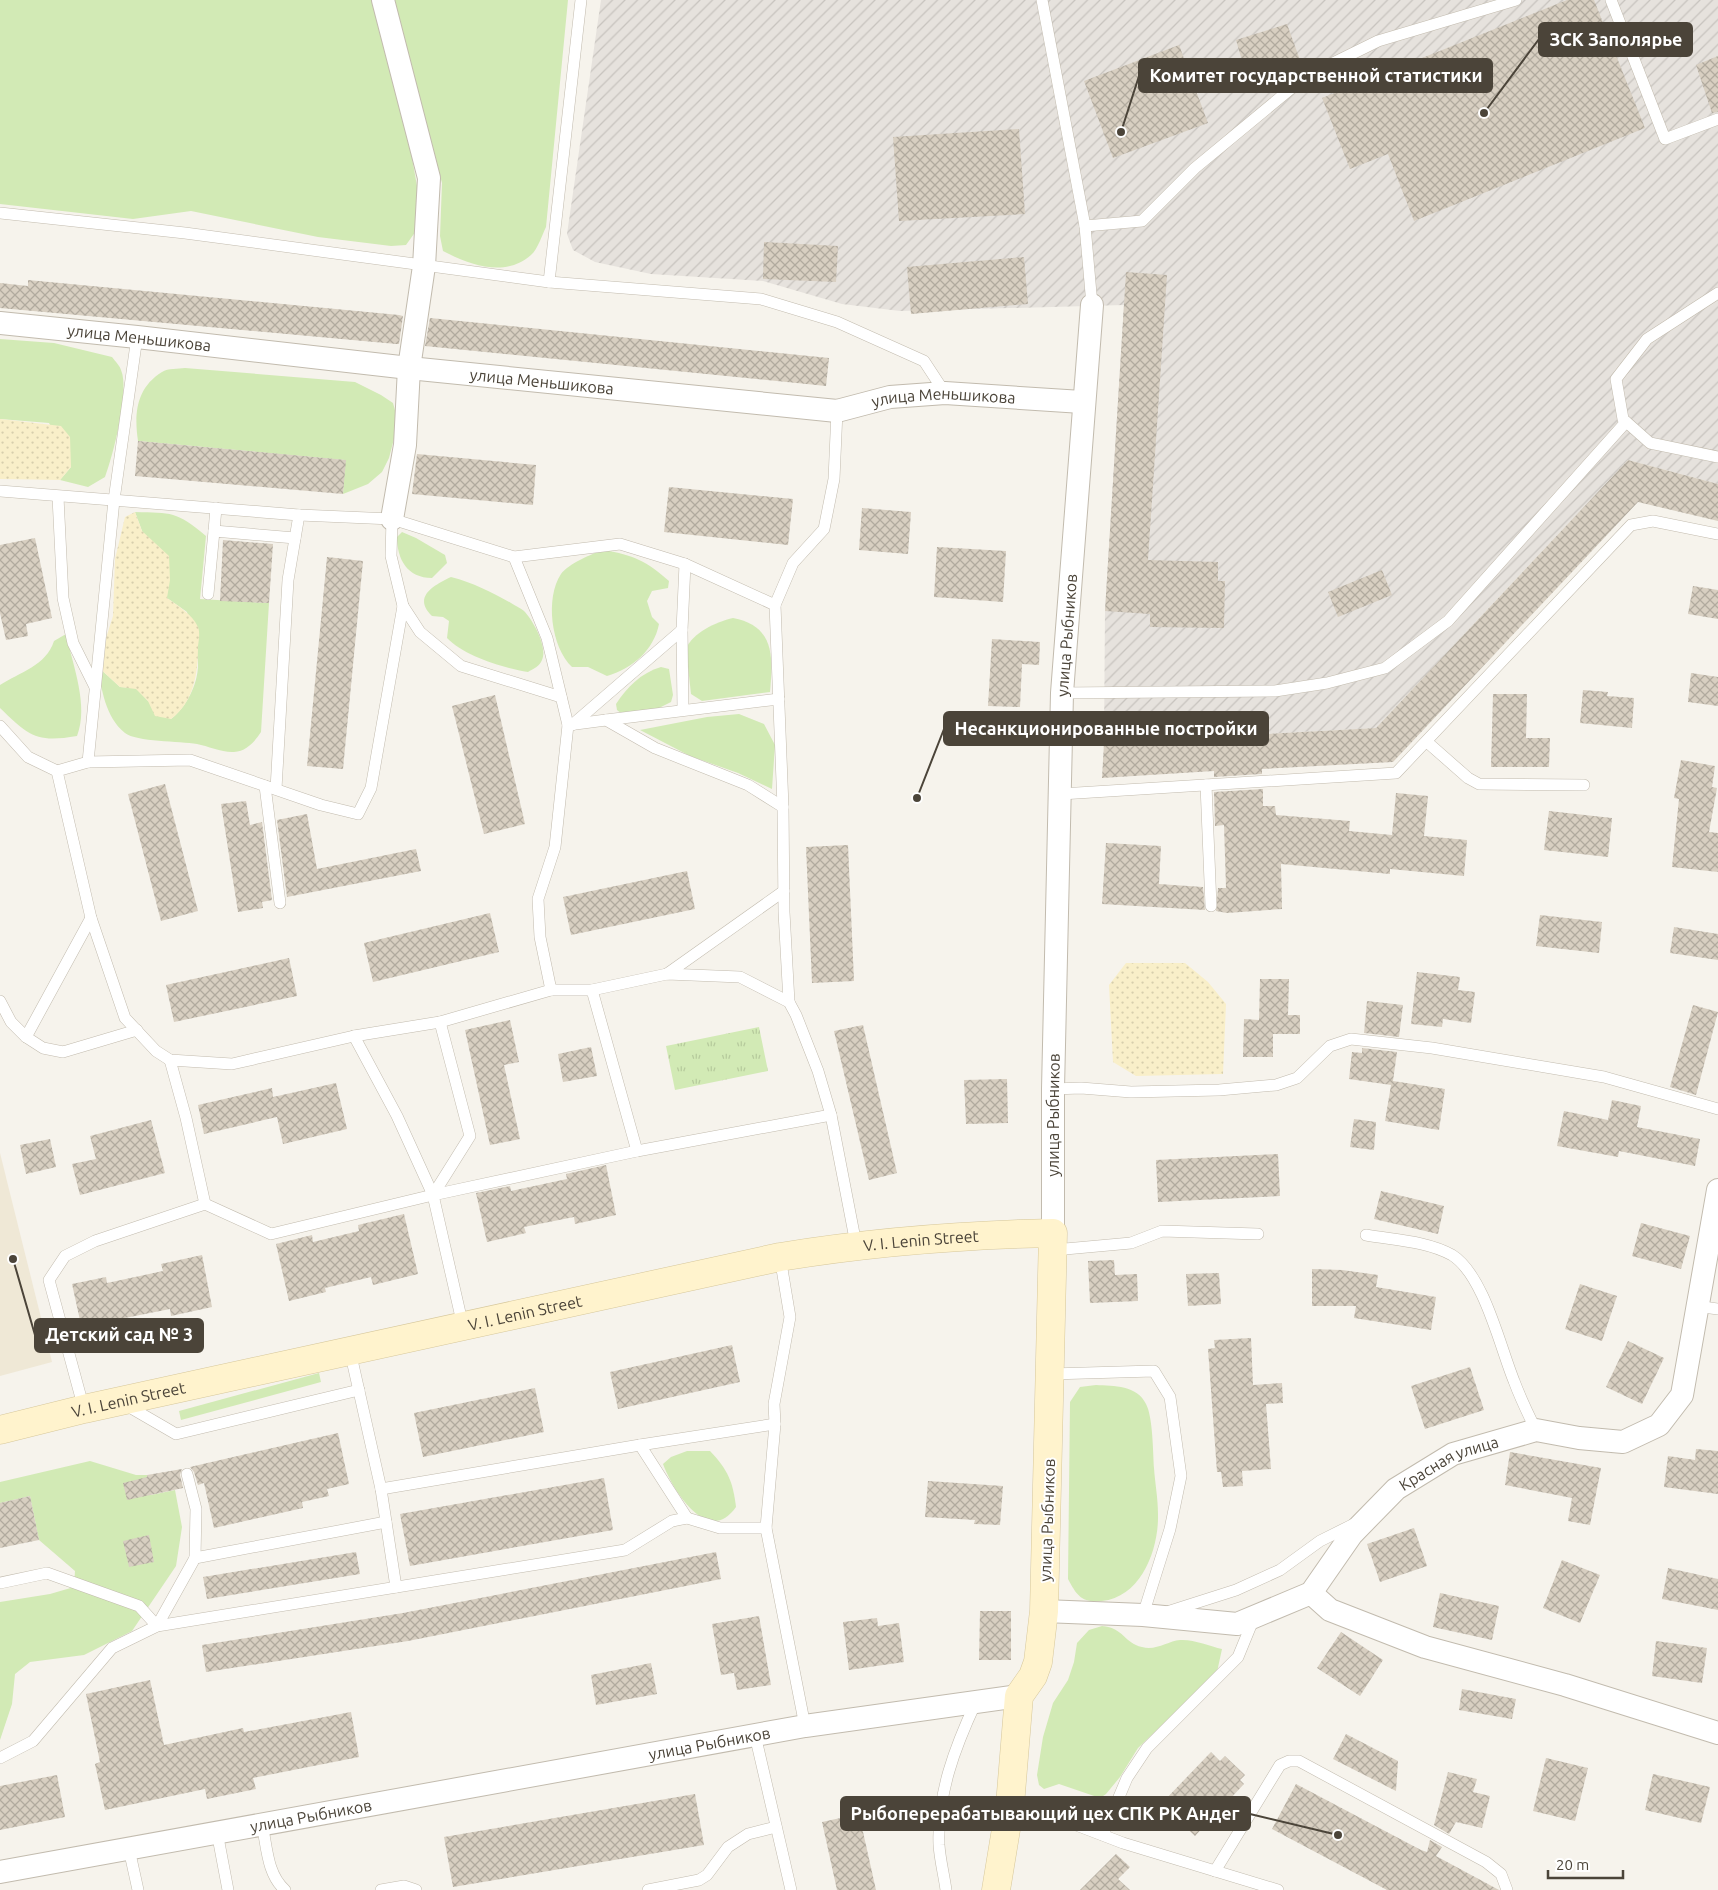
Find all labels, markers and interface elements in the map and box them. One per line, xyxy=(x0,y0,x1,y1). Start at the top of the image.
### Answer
callout: ЗСК Заполярье xyxy=(1539,23,1692,56)
text: ЗСК Заполярье xyxy=(1550,29,1682,49)
callout: Комитет государственной статистики xyxy=(1139,59,1492,92)
text: Комитет государственной статистики xyxy=(1149,65,1483,85)
street label: улица Меньшикова xyxy=(66,321,212,354)
street label: улица Меньшикова xyxy=(469,365,615,398)
street label: улица Меньшикова xyxy=(869,384,1016,411)
street label: улица Рыбников xyxy=(1053,573,1080,697)
callout: Несанкционированные постройки xyxy=(944,712,1268,745)
text: Несанкционированные постройки xyxy=(954,718,1258,738)
street label: улица Рыбников xyxy=(1044,1053,1063,1177)
street label: V. I. Lenin Street xyxy=(862,1227,980,1254)
street label: V. I. Lenin Street xyxy=(466,1291,584,1334)
callout: Детский сад № 3 xyxy=(35,1319,203,1352)
text: Детский сад № 3 xyxy=(45,1324,193,1344)
street label: V. I. Lenin Street xyxy=(70,1378,188,1421)
street label: Красная улица xyxy=(1396,1432,1501,1494)
street label: улица Рыбников xyxy=(1036,1458,1058,1582)
street label: улица Рыбников xyxy=(647,1723,772,1763)
street label: улица Рыбников xyxy=(249,1796,373,1835)
callout: Рыбоперерабатывающий цех СПК РК Андег xyxy=(841,1797,1250,1830)
text: Рыбоперерабатывающий цех СПК РК Андег xyxy=(850,1803,1240,1823)
scale bar xyxy=(1548,1848,1623,1880)
text: 20 m xyxy=(1556,1856,1589,1873)

